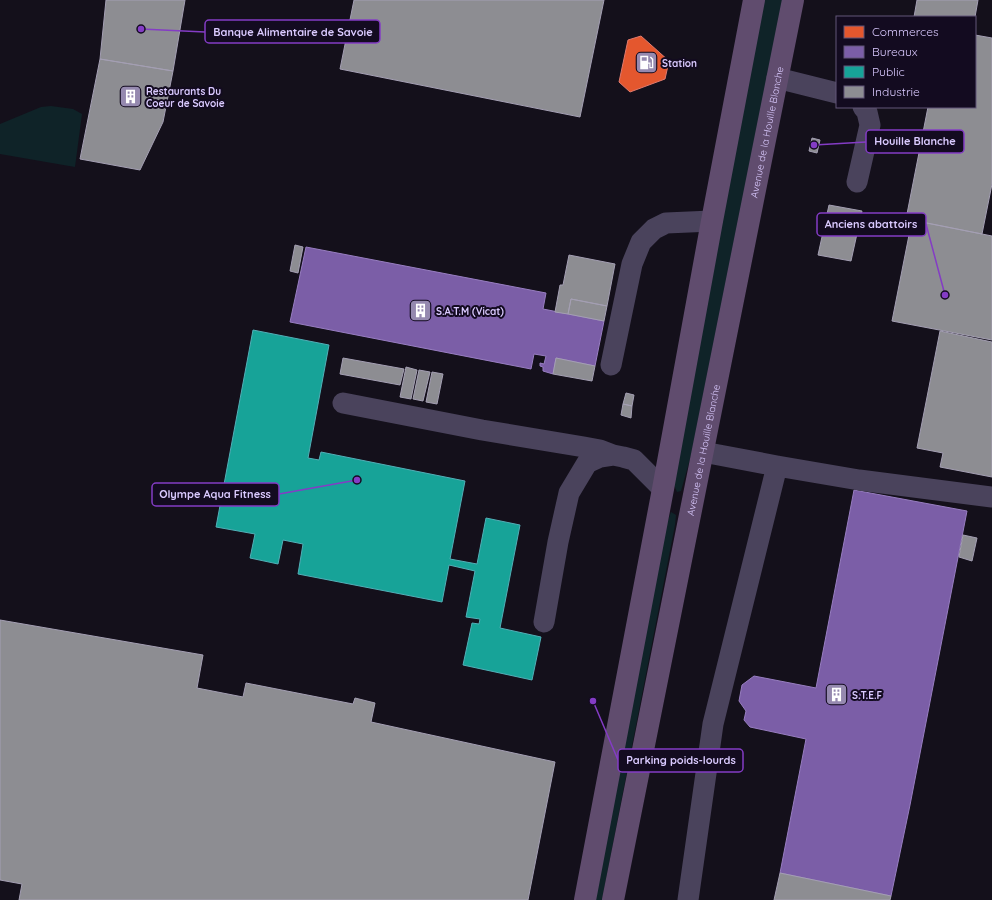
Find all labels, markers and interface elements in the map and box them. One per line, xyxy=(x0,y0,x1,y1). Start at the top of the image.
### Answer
legend xyxy=(836,16,976,108)
callout: Banque Alimentaire de Savoie xyxy=(205,20,380,43)
text: Commerces xyxy=(872,24,939,39)
text: Banque Alimentaire de Savoie xyxy=(213,25,373,39)
text: Bureaux xyxy=(872,44,918,59)
fuel station icon: Station xyxy=(633,50,659,76)
place label: Station xyxy=(662,57,697,70)
text: Public xyxy=(872,64,905,79)
street label: Avenue de la Houille Blanche xyxy=(747,65,786,199)
building icon: Restaurants Du Coeur de Savoie xyxy=(117,84,143,110)
text: Industrie xyxy=(872,84,920,99)
place label: Restaurants Du Coeur de Savoie xyxy=(146,85,225,110)
callout: Houille Blanche xyxy=(866,130,964,153)
text: Houille Blanche xyxy=(874,134,956,148)
callout: Anciens abattoirs xyxy=(817,213,926,236)
text: Anciens abattoirs xyxy=(825,217,917,231)
building icon: S.A.T.M (Vicat) xyxy=(408,298,434,324)
place label: S.A.T.M (Vicat) xyxy=(436,305,504,318)
street label: Avenue de la Houille Blanche xyxy=(684,383,723,517)
callout: Olympe Aqua Fitness xyxy=(152,483,279,506)
text: Olympe Aqua Fitness xyxy=(159,487,271,501)
building icon: S.T.E.F xyxy=(823,682,849,708)
place label: S.T.E.F xyxy=(852,689,882,702)
callout: Parking poids-lourds xyxy=(618,749,743,772)
text: Parking poids-lourds xyxy=(626,753,736,767)

